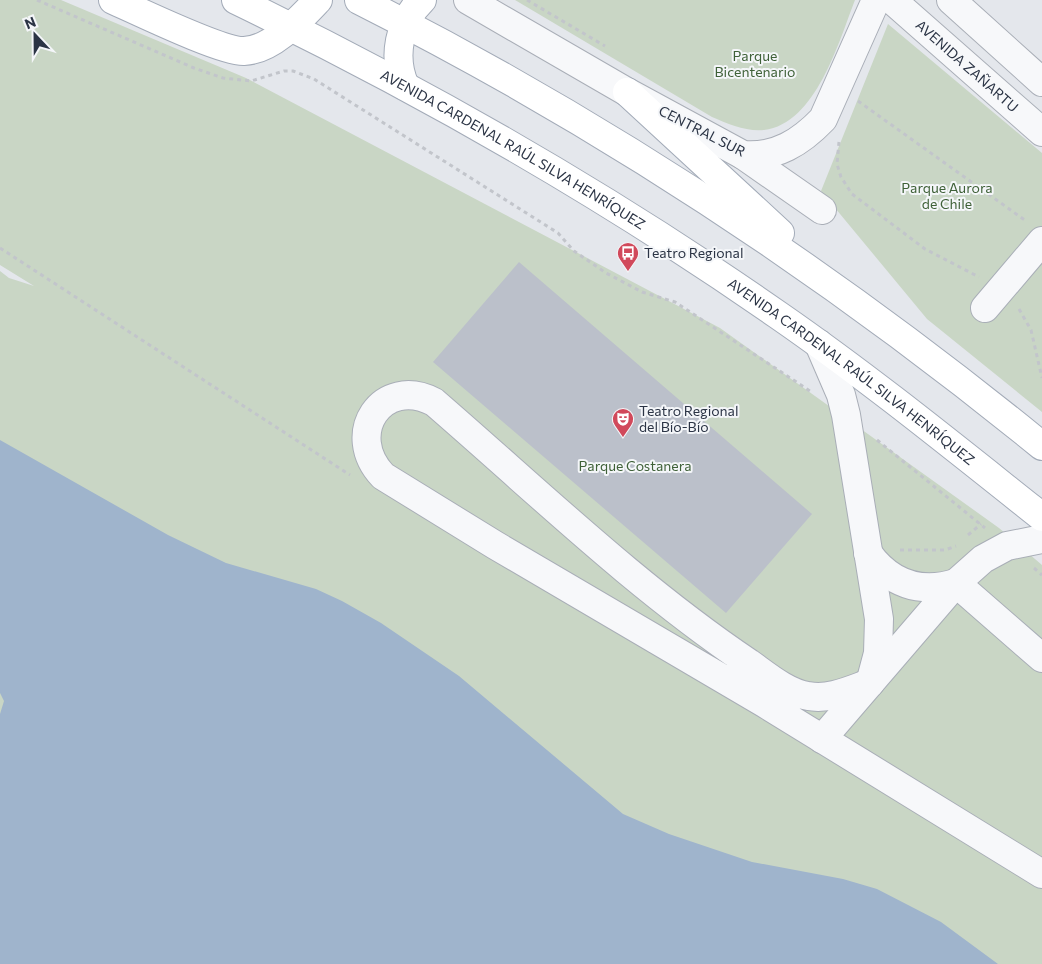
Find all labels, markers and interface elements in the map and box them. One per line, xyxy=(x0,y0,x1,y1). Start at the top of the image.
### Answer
north arrow xyxy=(10,10,60,60)
text: N xyxy=(22,13,38,32)
street label: AVENIDA ZAÑARTU xyxy=(913,16,1022,115)
park label: Parque Bicentenario xyxy=(715,47,795,80)
street label: AVENIDA CARDENAL RAÚL SILVA HENRÍQUEZ xyxy=(378,66,649,233)
street label: CENTRAL SUR xyxy=(656,101,748,160)
park label: Parque Aurora de Chile xyxy=(901,179,993,212)
bus stop icon: Teatro Regional xyxy=(616,241,640,272)
place label: Teatro Regional xyxy=(644,244,744,261)
street label: AVENIDA CARDENAL RAÚL SILVA HENRÍQUEZ xyxy=(725,274,978,468)
place label: Teatro Regional del Bío-Bío xyxy=(639,402,739,435)
theatre icon: Teatro Regional del Bío-Bío xyxy=(611,407,635,438)
park label: Parque Costanera xyxy=(579,457,691,474)

